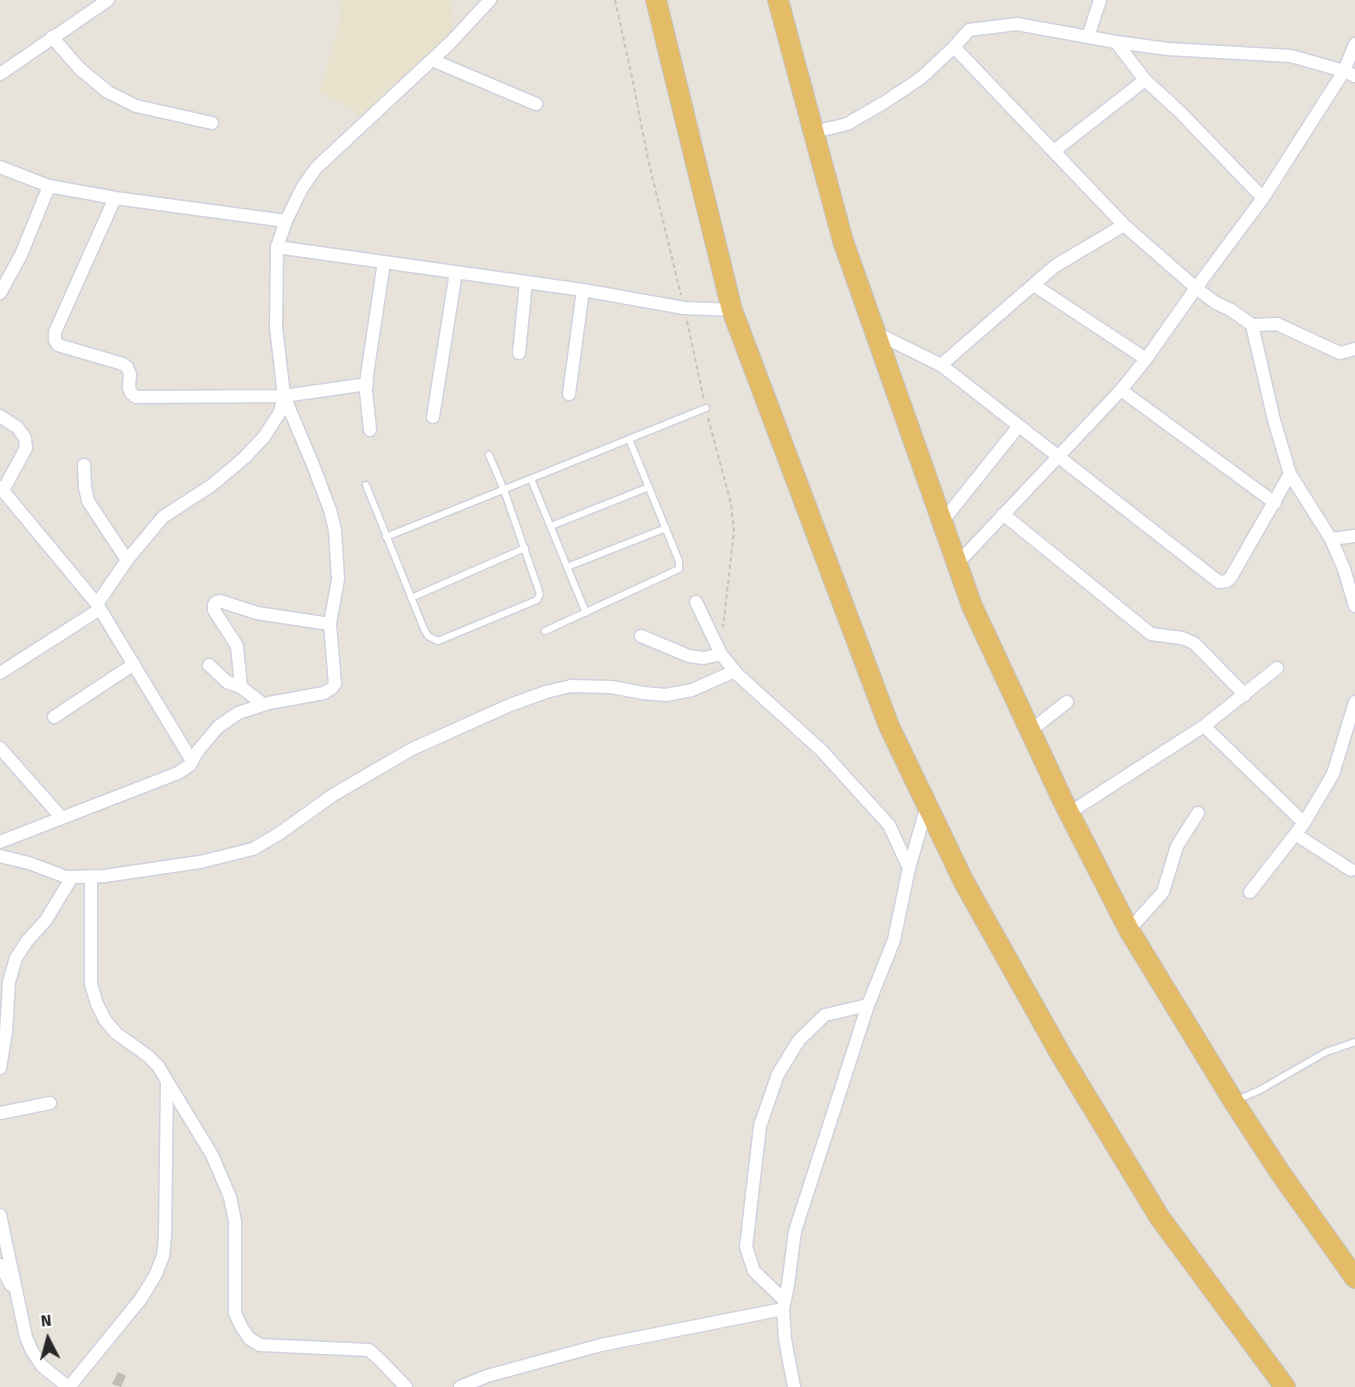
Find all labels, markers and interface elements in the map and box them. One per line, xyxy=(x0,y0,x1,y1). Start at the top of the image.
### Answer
north arrow xyxy=(18,1309,78,1369)
text: N xyxy=(40,1311,52,1331)

